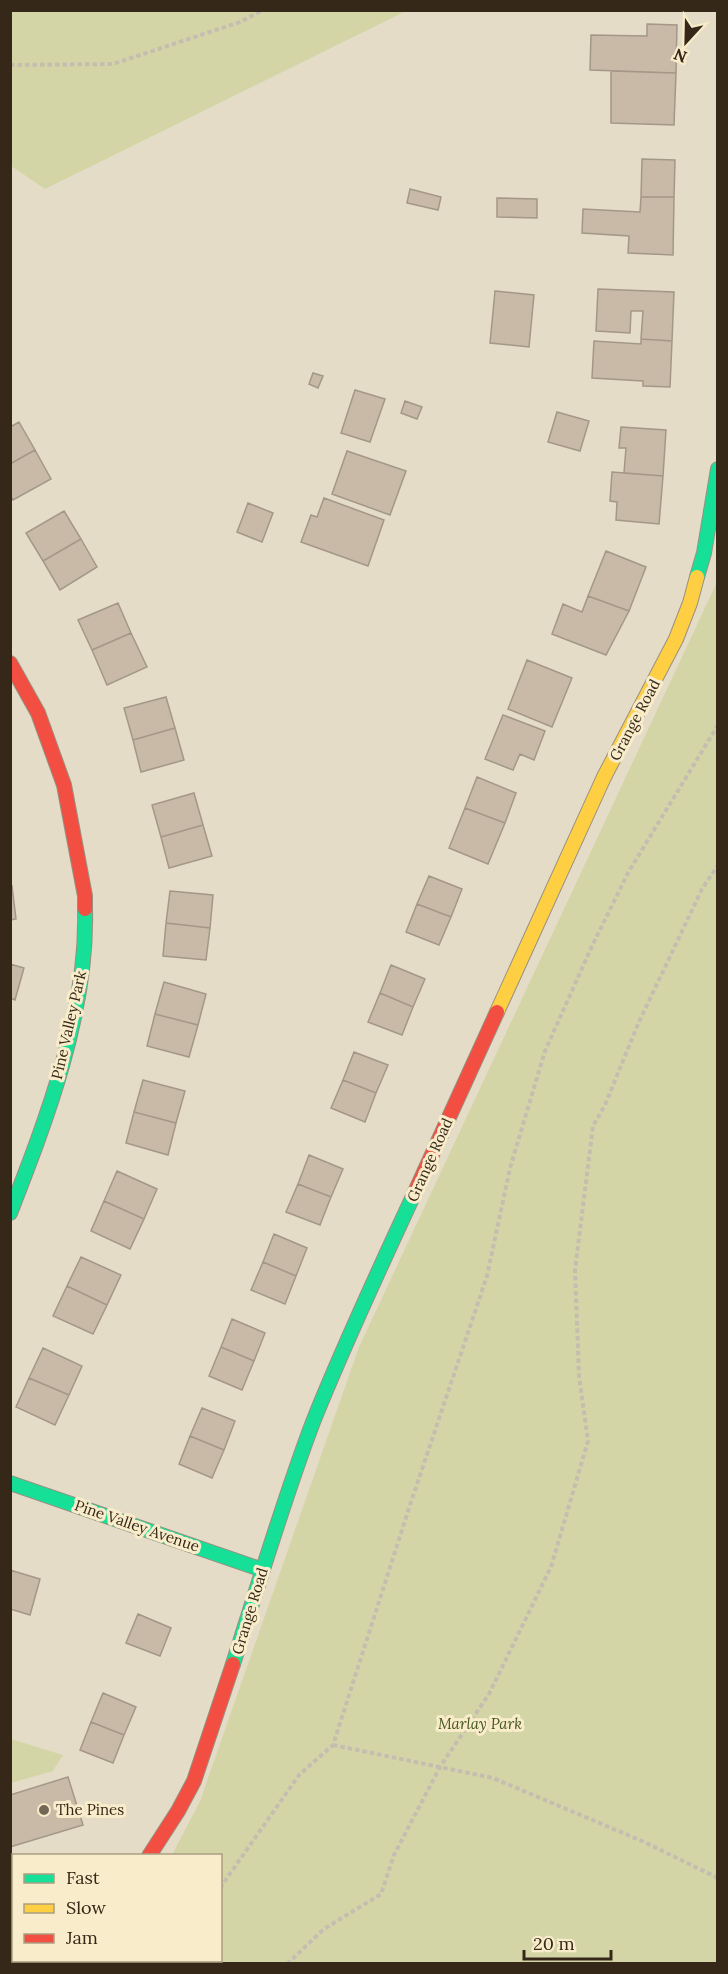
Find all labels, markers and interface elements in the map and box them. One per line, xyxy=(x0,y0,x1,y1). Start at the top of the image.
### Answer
north arrow xyxy=(656,12,716,72)
text: N xyxy=(671,44,690,67)
street label: Grange Road xyxy=(605,676,664,764)
street label: Pine Valley Park xyxy=(47,969,90,1081)
street label: Grange Road xyxy=(403,1115,456,1205)
street label: Pine Valley Avenue xyxy=(72,1495,202,1556)
street label: Grange Road xyxy=(227,1565,272,1657)
park label: Marlay Park xyxy=(438,1714,522,1733)
place label: The Pines xyxy=(56,1800,124,1819)
marker: The Pines xyxy=(37,1803,51,1817)
legend xyxy=(12,1854,222,1962)
text: Fast xyxy=(66,1866,100,1889)
text: Slow xyxy=(66,1896,106,1919)
scale bar xyxy=(524,1923,611,1961)
text: Jam xyxy=(65,1926,98,1949)
text: 20 m xyxy=(533,1932,575,1955)

